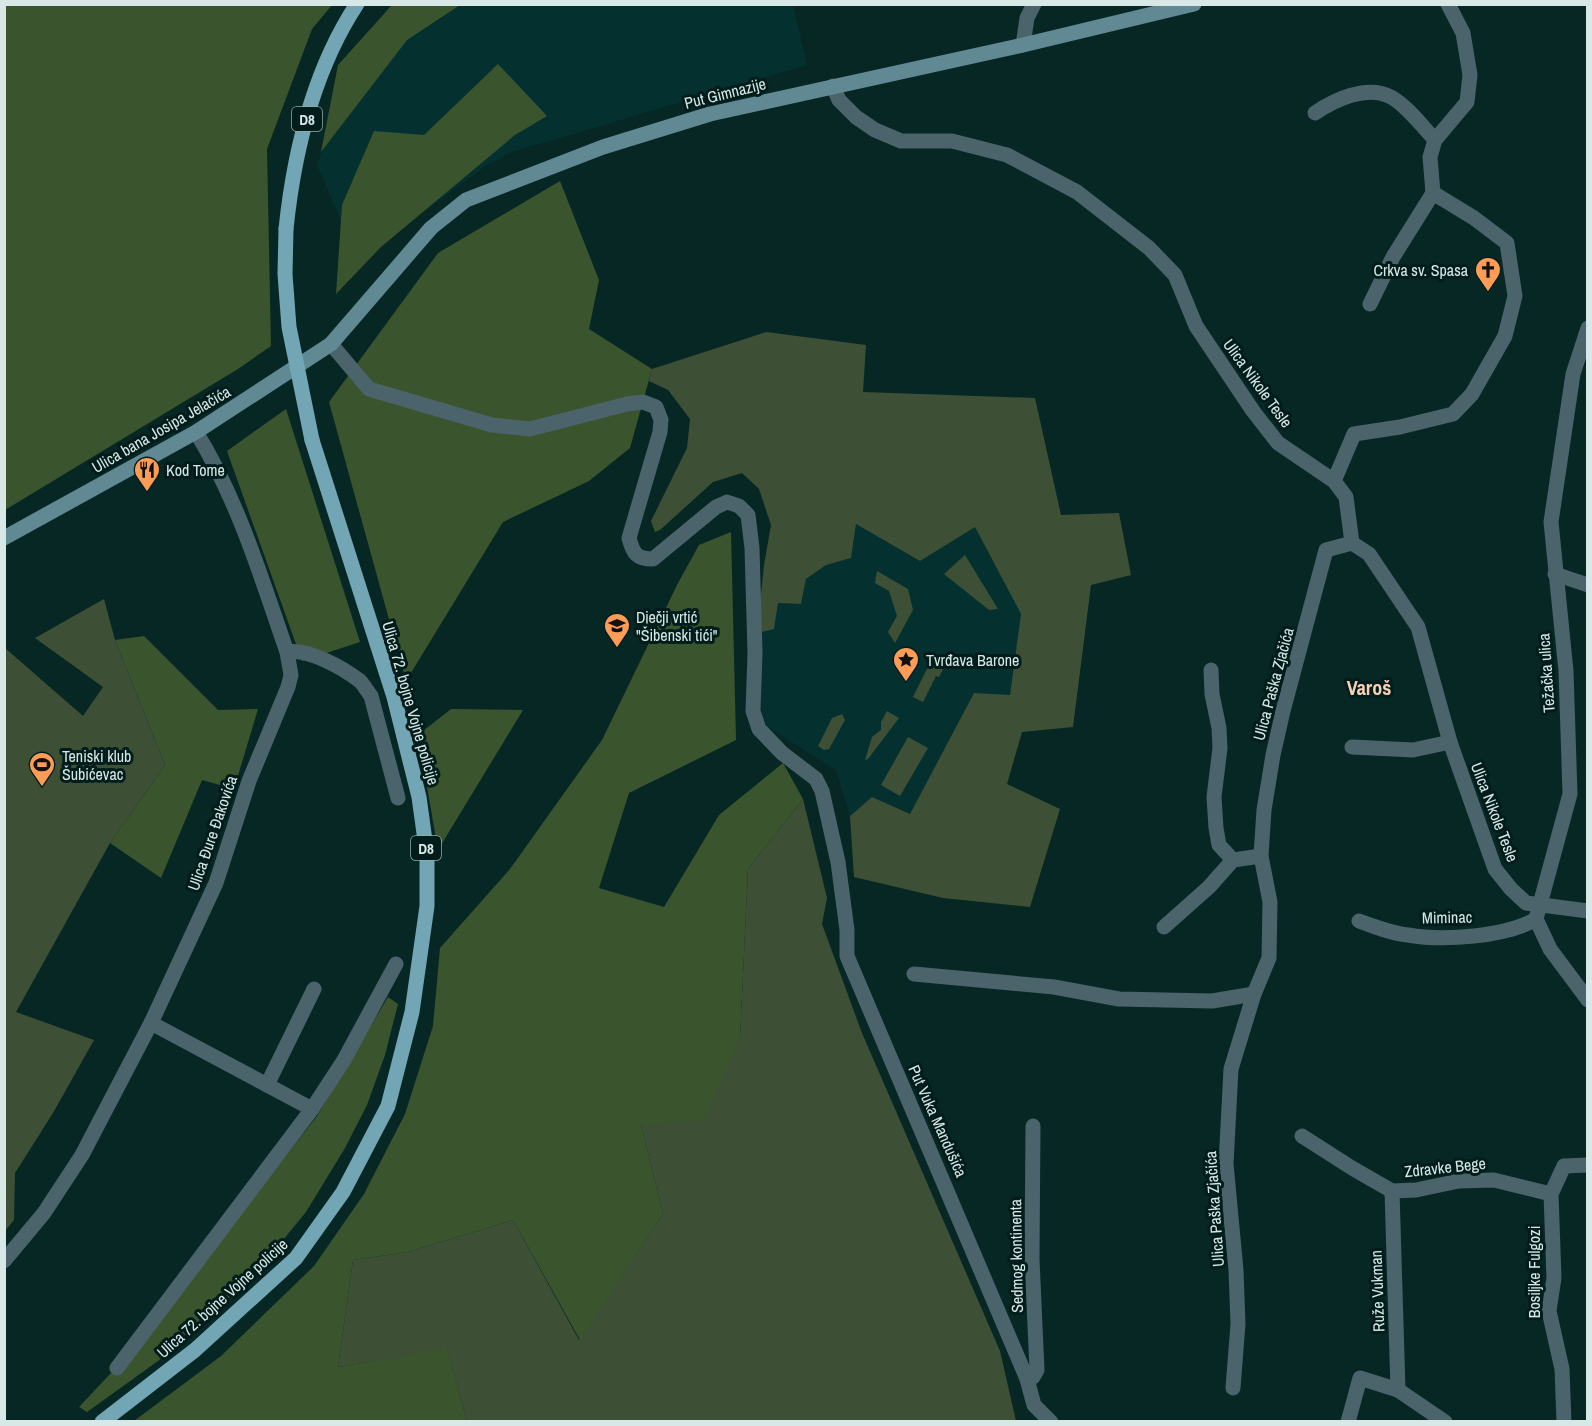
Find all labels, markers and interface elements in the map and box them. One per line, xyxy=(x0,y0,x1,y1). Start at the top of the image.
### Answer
street label: Put Gimnazije xyxy=(682,72,768,114)
road number: D8 xyxy=(292,107,322,131)
church icon: Crkva sv. Spasa xyxy=(1473,255,1503,293)
place label: Crkva sv. Spasa xyxy=(1373,259,1469,281)
street label: Ulica Nikole Tesle xyxy=(1218,334,1298,432)
street label: Ulica bana Josipa Jelačića xyxy=(88,380,235,478)
restaurant icon: Kod Tome xyxy=(132,455,162,493)
place label: Kod Tome xyxy=(166,459,225,481)
place label: Dječji vrtić "Šibenski tići" xyxy=(636,606,718,646)
school or university icon: Dječji vrtić "Šibenski tići" xyxy=(602,611,632,649)
street label: Ulica 72. bojne Vojne policije xyxy=(377,619,445,787)
street label: Ulica Paška Zjačića xyxy=(1247,624,1299,743)
street label: Težačka ulica xyxy=(1532,632,1560,713)
place icon: Tvrđava Barone xyxy=(891,645,921,683)
place label: Tvrđava Barone xyxy=(926,649,1019,671)
district label: Varoš xyxy=(1347,674,1391,701)
place label: Teniski klub Šubićevac xyxy=(62,745,131,785)
sports icon: Teniski klub Šubićevac xyxy=(27,750,57,788)
street label: Ulica Nikole Tesle xyxy=(1466,759,1524,865)
street label: Ulica Đure Đakovića xyxy=(182,772,242,893)
road number: D8 xyxy=(411,836,441,860)
street label: Miminac xyxy=(1422,906,1473,928)
street label: Put Vuka Mandušića xyxy=(903,1061,973,1181)
street label: Ulica Paška Zjačića xyxy=(1199,1150,1229,1268)
street label: Zdravke Bege xyxy=(1403,1152,1487,1182)
street label: Sedmog kontinenta xyxy=(1004,1198,1028,1313)
street label: Bosiljke Fulgozi xyxy=(1523,1226,1545,1318)
street label: Ulica 72. bojne Vojne policije xyxy=(152,1233,292,1363)
street label: Ruže Vukman xyxy=(1365,1250,1389,1332)

